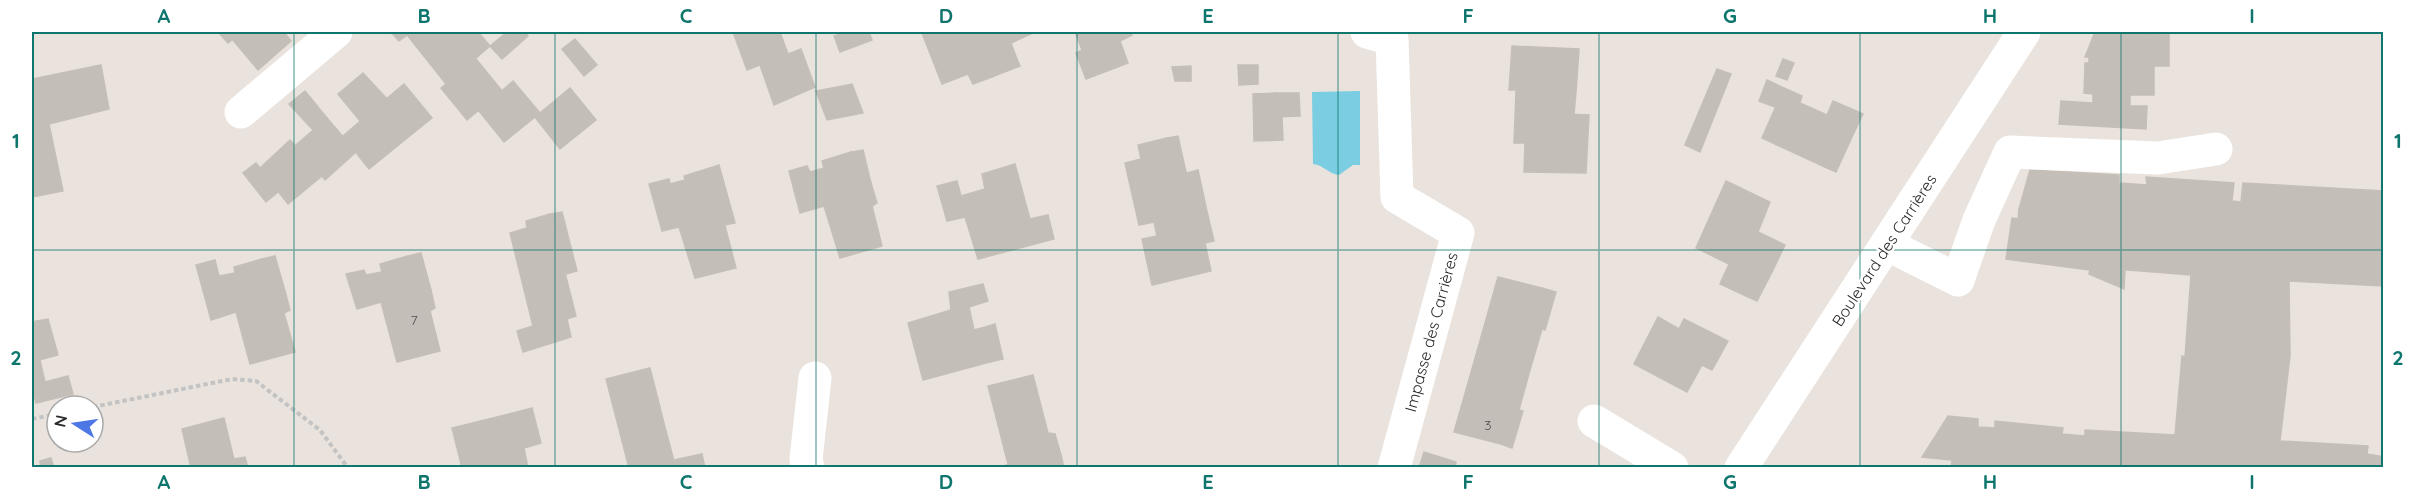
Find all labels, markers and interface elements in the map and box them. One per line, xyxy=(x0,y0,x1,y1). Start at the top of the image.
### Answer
text: A xyxy=(158,3,171,28)
text: B xyxy=(417,3,431,28)
text: C xyxy=(680,3,693,28)
text: D xyxy=(939,3,953,28)
text: E xyxy=(1202,3,1214,28)
text: F xyxy=(1462,3,1474,28)
text: G xyxy=(1723,3,1737,28)
text: H xyxy=(1983,3,1997,28)
text: I xyxy=(2249,3,2255,28)
text: 1 xyxy=(12,128,20,153)
text: 1 xyxy=(2394,128,2402,153)
street label: Boulevard des Carrières xyxy=(1827,170,1941,330)
street label: Impasse des Carrières xyxy=(1400,250,1462,414)
house number: 7 xyxy=(410,311,418,329)
text: 2 xyxy=(10,345,22,370)
text: 2 xyxy=(2392,345,2404,370)
north arrow xyxy=(45,394,105,454)
text: N xyxy=(49,413,71,429)
house number: 3 xyxy=(1484,416,1492,434)
text: A xyxy=(158,469,171,494)
text: B xyxy=(417,469,431,494)
text: C xyxy=(680,469,693,494)
text: D xyxy=(939,469,953,494)
text: E xyxy=(1202,469,1214,494)
text: F xyxy=(1462,469,1474,494)
text: G xyxy=(1723,469,1737,494)
text: H xyxy=(1983,469,1997,494)
text: I xyxy=(2249,469,2255,494)

